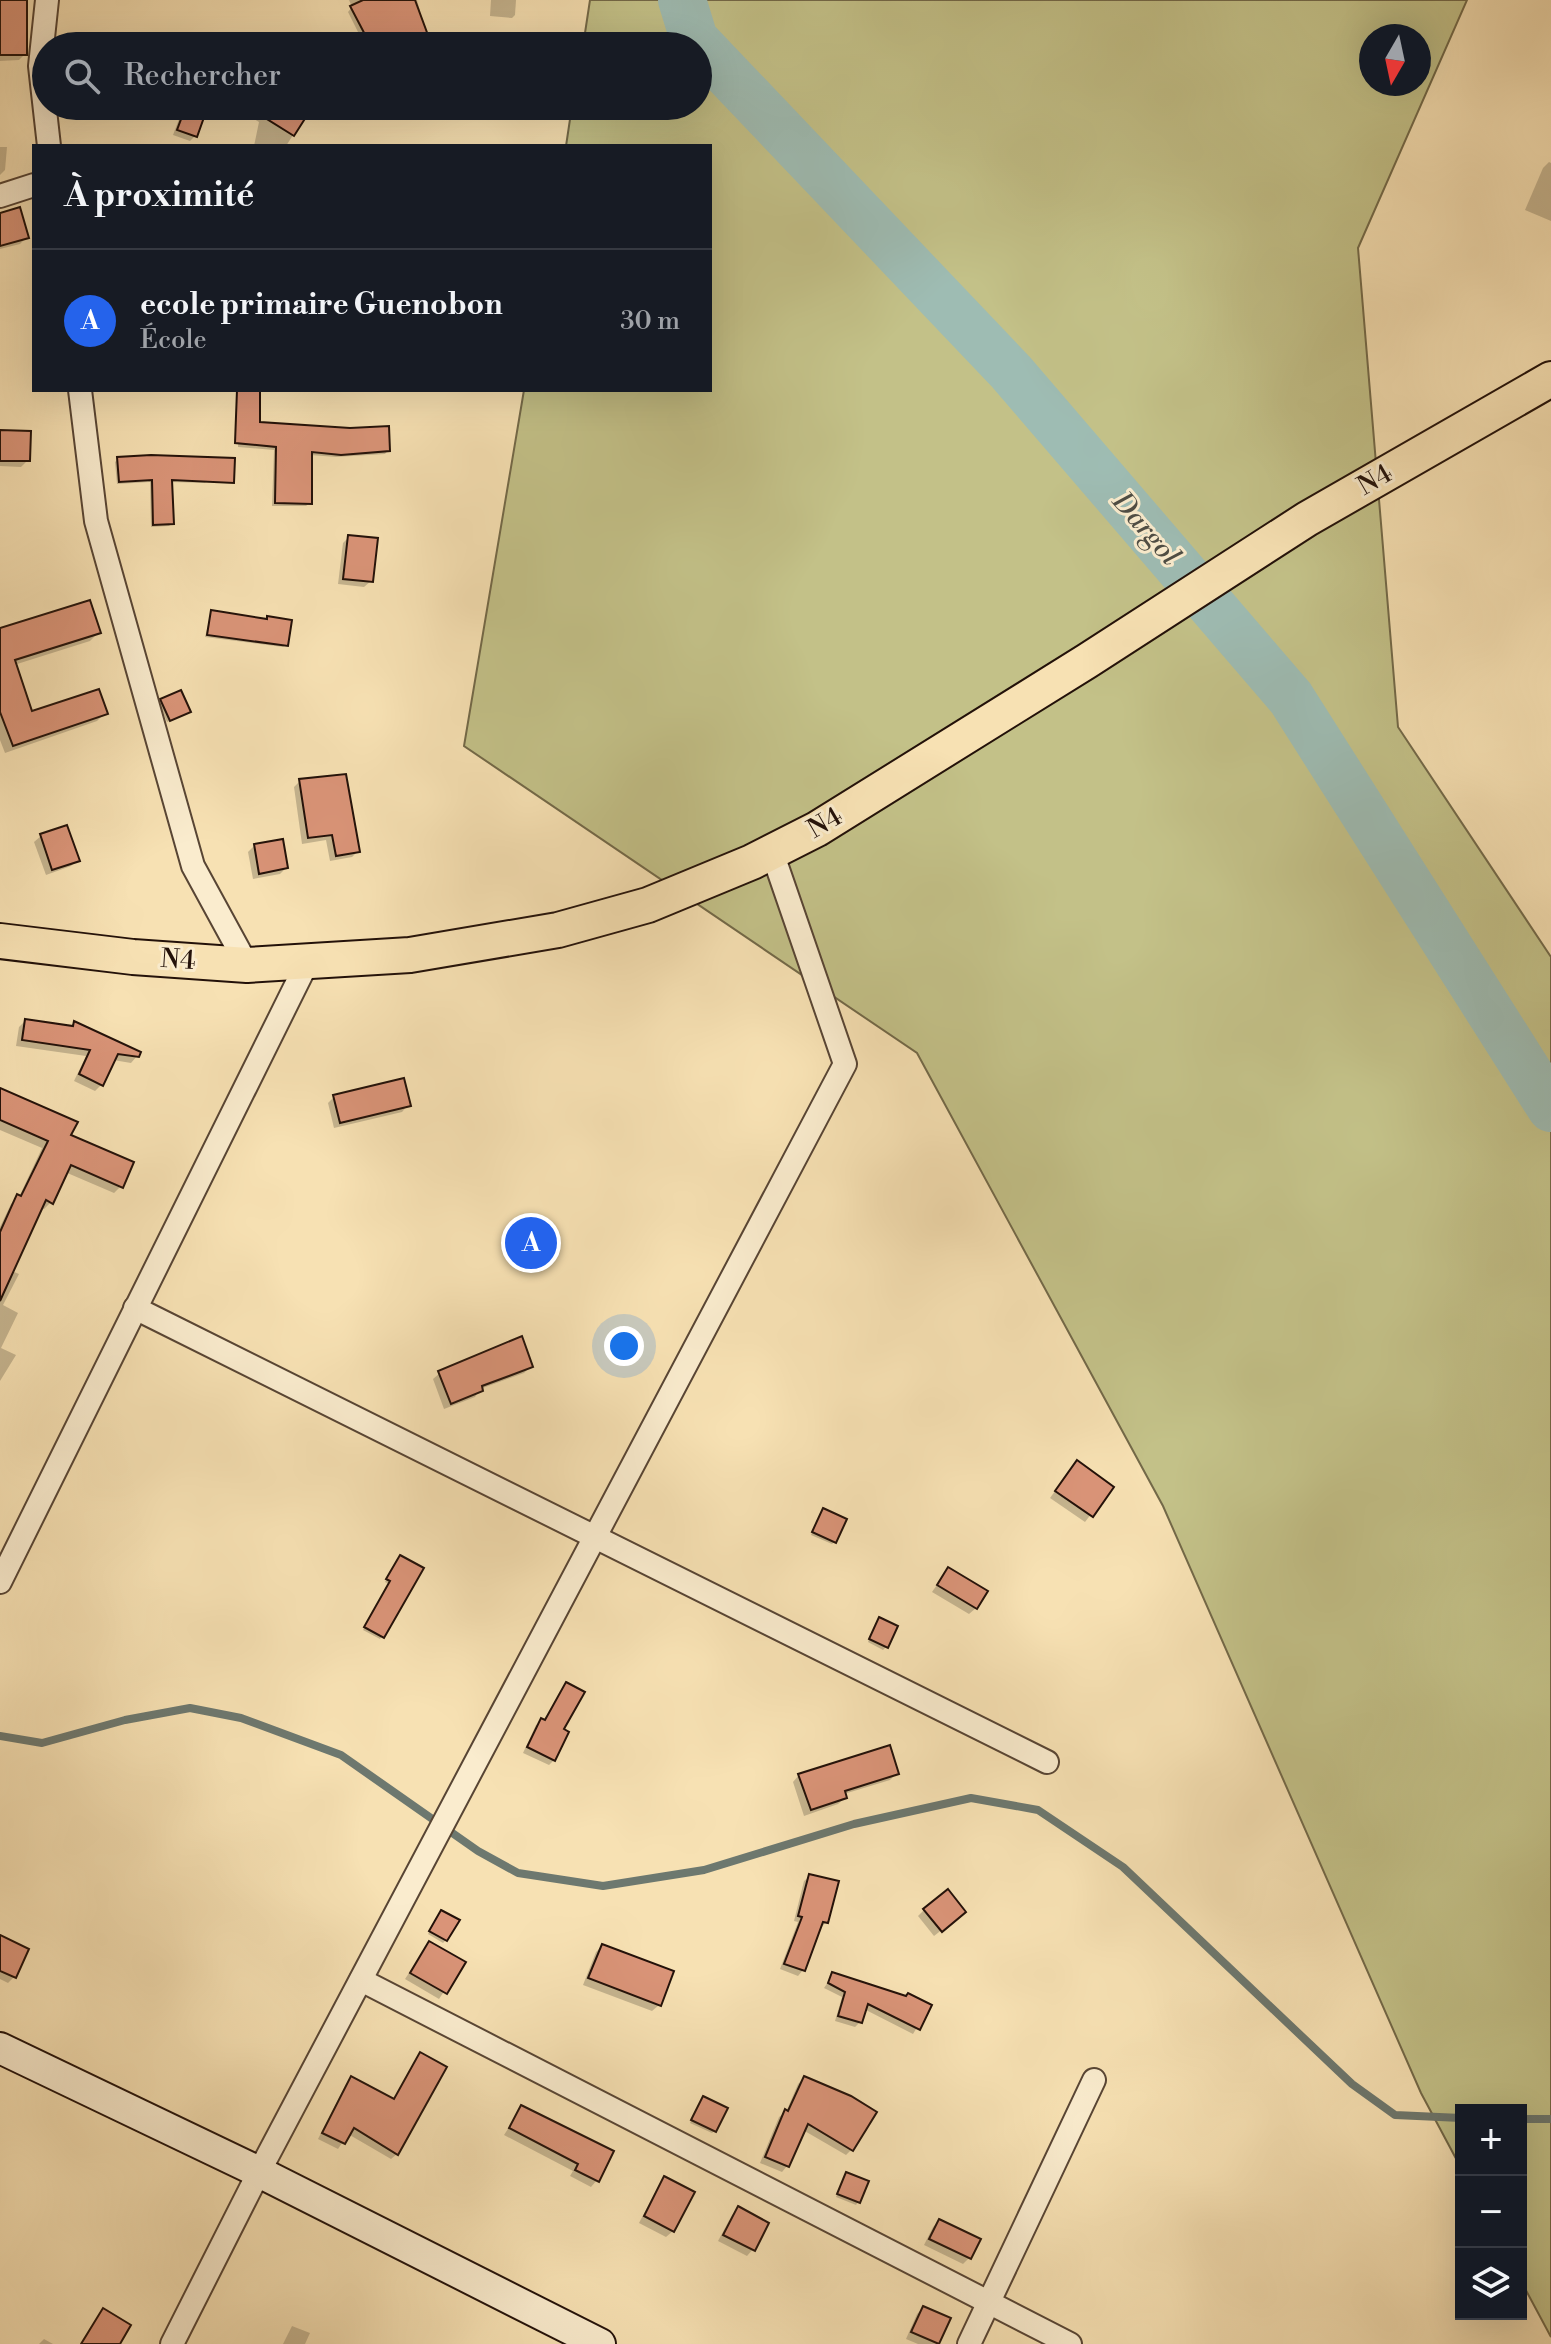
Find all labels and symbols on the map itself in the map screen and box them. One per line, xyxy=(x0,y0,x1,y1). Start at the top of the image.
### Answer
north arrow xyxy=(1359,24,1431,96)
street label: N4 xyxy=(1352,457,1398,503)
water label: Dargol xyxy=(1104,484,1188,573)
street label: N4 xyxy=(802,800,848,846)
street label: N4 xyxy=(160,943,196,977)
pin: A xyxy=(505,1213,557,1273)
your location xyxy=(604,1326,644,1366)

